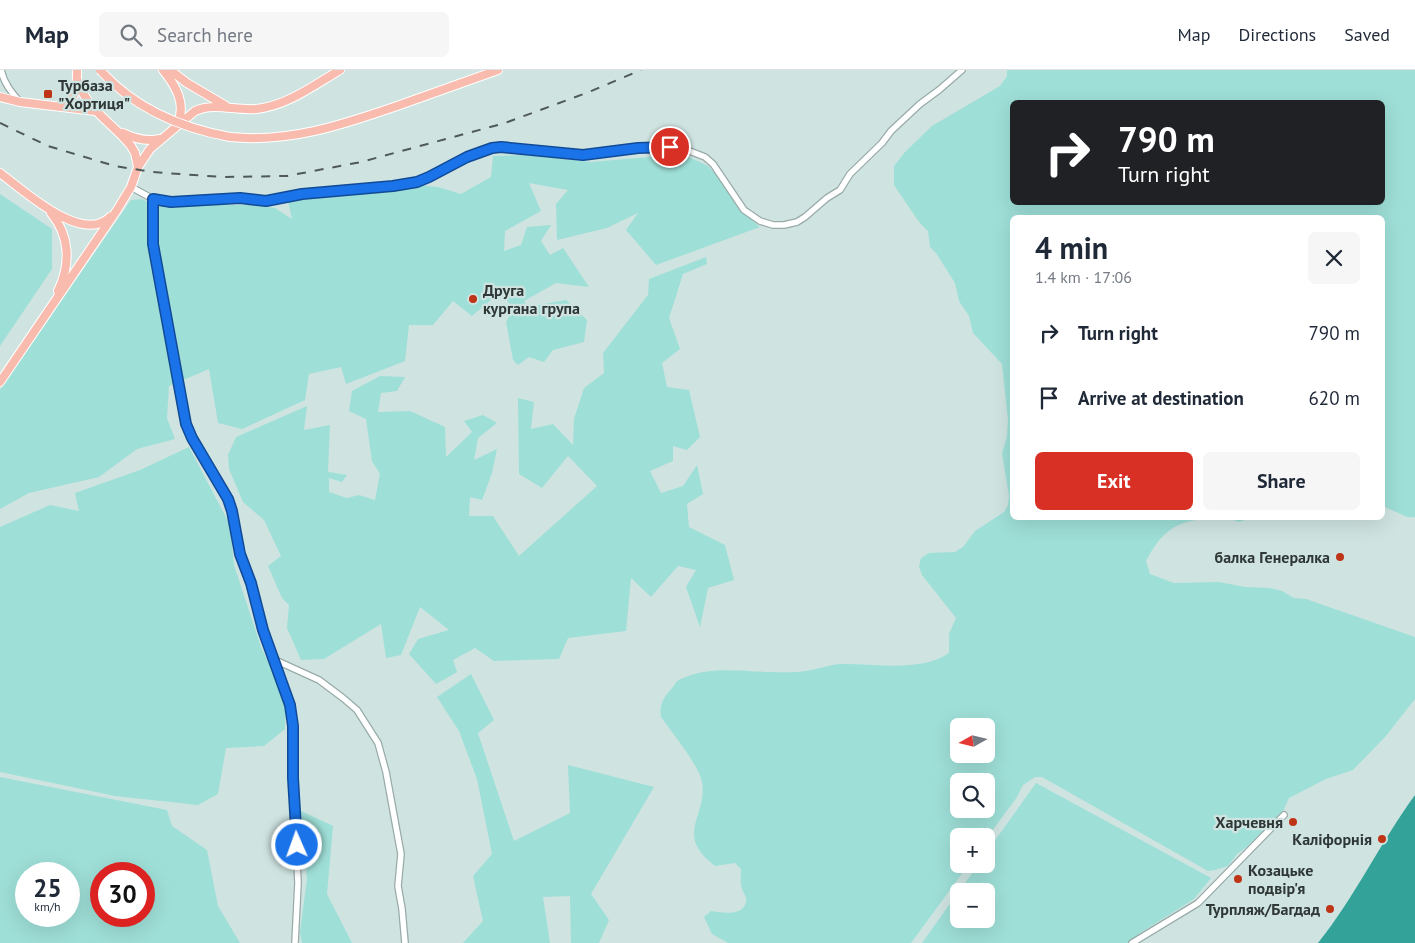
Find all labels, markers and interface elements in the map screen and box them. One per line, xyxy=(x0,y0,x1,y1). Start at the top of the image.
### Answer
search box xyxy=(99,12,449,57)
text: Map xyxy=(25,19,69,50)
icon: search xyxy=(117,21,145,49)
text: Search here xyxy=(157,23,253,47)
text: Map xyxy=(1178,23,1210,46)
text: Directions xyxy=(1238,23,1316,46)
text: Saved xyxy=(1344,23,1390,46)
place label: Турбаза "Хортиця" xyxy=(58,75,130,113)
marker: Турбаза "Хортиця" xyxy=(42,88,54,100)
text: 790 m xyxy=(1118,116,1215,162)
icon: right xyxy=(1035,120,1100,185)
pin xyxy=(649,126,691,168)
icon: arrive xyxy=(656,133,684,161)
text: Turn right xyxy=(1118,160,1210,188)
text: 4 min xyxy=(1035,228,1108,267)
button: close xyxy=(1308,232,1360,284)
text: 1.4 km · 17:06 xyxy=(1035,267,1132,287)
place label: Друга кургана група xyxy=(483,280,580,318)
marker: Друга кургана група xyxy=(467,293,479,305)
icon: right xyxy=(1035,319,1063,347)
text: Turn right xyxy=(1078,321,1158,345)
text: 790 m xyxy=(1308,321,1360,345)
icon: arrive xyxy=(1035,384,1063,412)
text: Arrive at destination xyxy=(1078,386,1244,410)
text: 620 m xyxy=(1308,386,1360,410)
button: Exit xyxy=(1035,452,1193,510)
button: Share xyxy=(1203,452,1360,510)
place label: балка Генералка xyxy=(1215,547,1330,567)
marker: балка Генералка xyxy=(1334,551,1346,563)
north arrow xyxy=(950,718,995,762)
map controls xyxy=(950,718,995,928)
button: search xyxy=(950,773,995,818)
place label: Харчевня xyxy=(1215,812,1283,832)
marker: Харчевня xyxy=(1287,816,1299,828)
position arrow xyxy=(270,818,322,870)
button: + xyxy=(950,828,995,873)
place label: Каліфорнія xyxy=(1292,829,1372,849)
marker: Каліфорнія xyxy=(1376,833,1388,845)
place label: Козацьке подвір'я xyxy=(1248,860,1313,898)
speed limit sign: 30 xyxy=(90,862,155,927)
text: 25 xyxy=(33,872,62,904)
marker: Козацьке подвір'я xyxy=(1232,873,1244,885)
button: − xyxy=(950,883,995,928)
text: km/h xyxy=(34,899,61,914)
place label: Турпляж/Багдад xyxy=(1206,899,1320,919)
marker: Турпляж/Багдад xyxy=(1324,903,1336,915)

